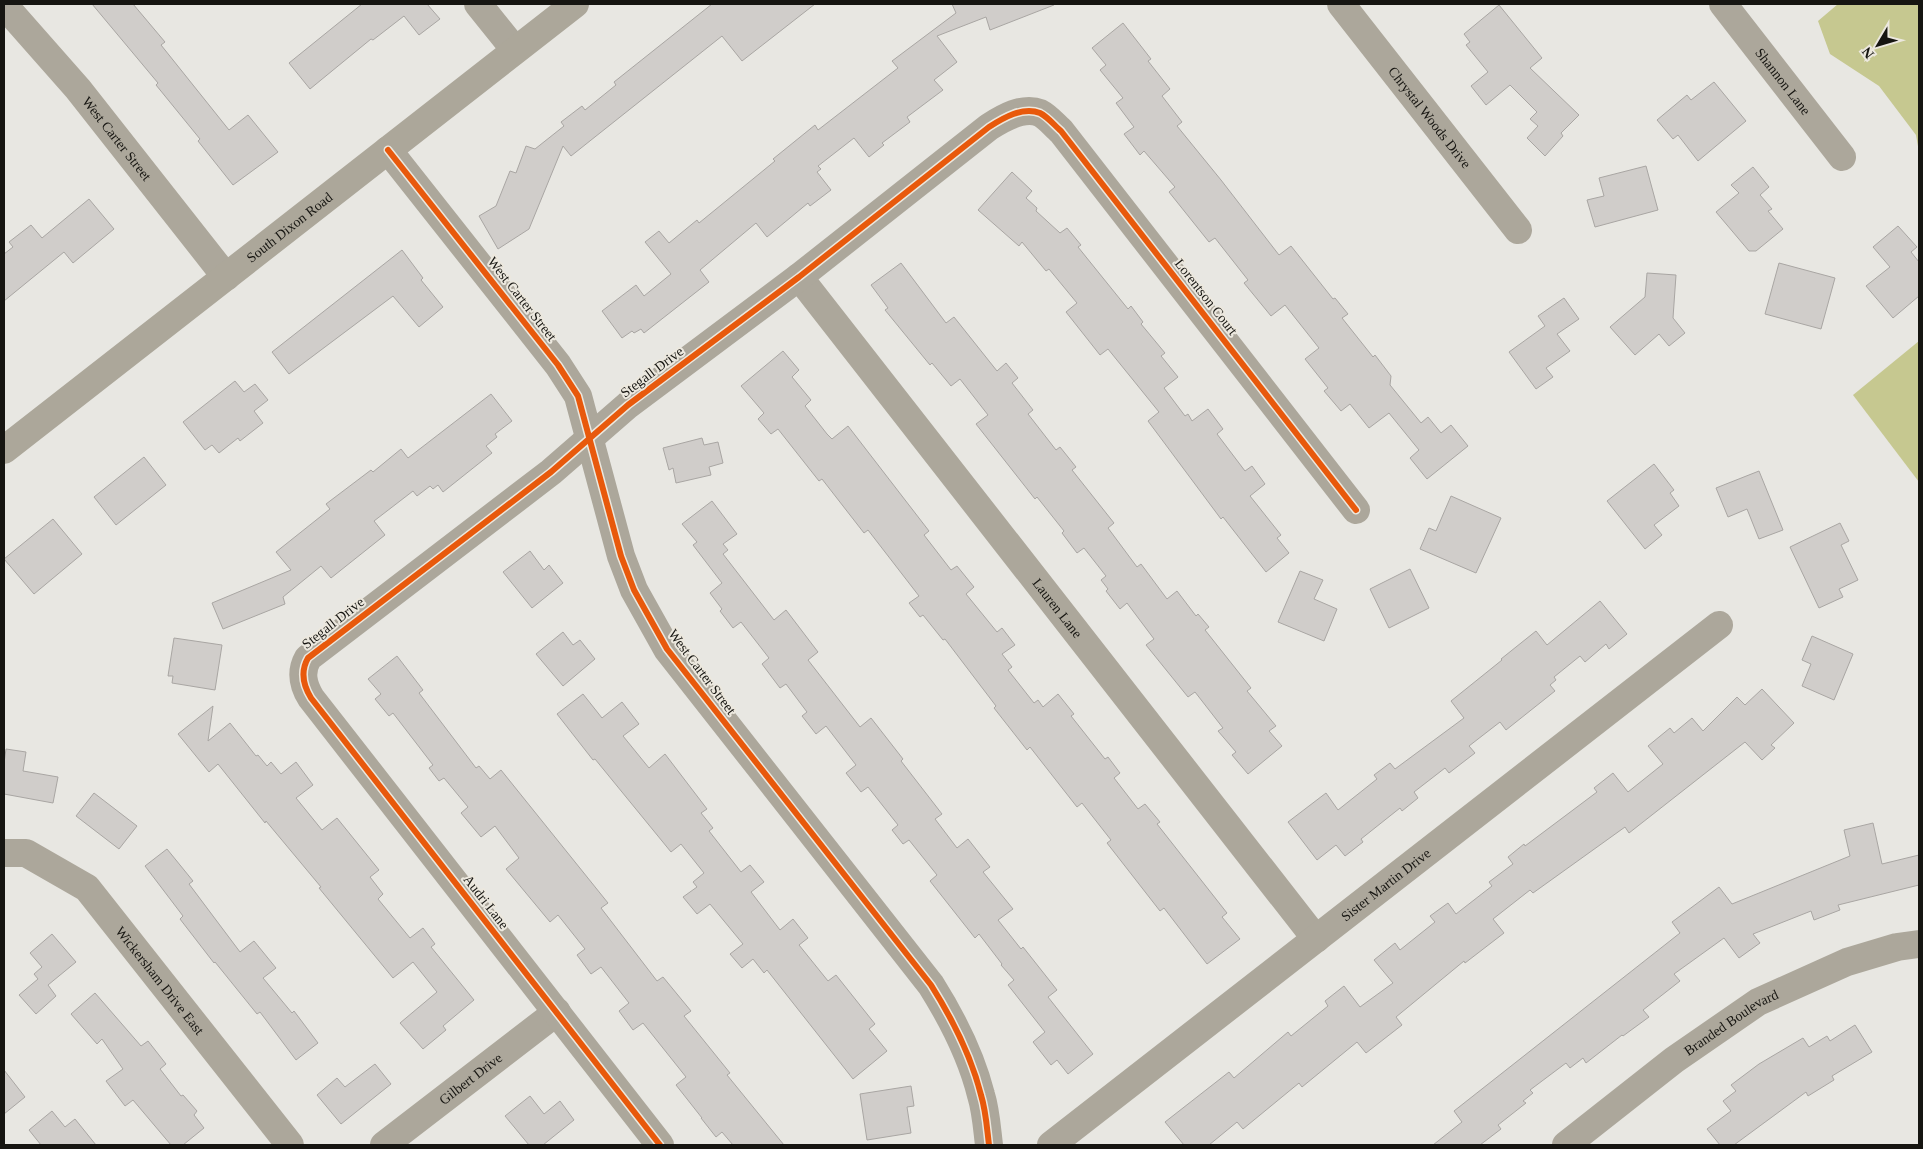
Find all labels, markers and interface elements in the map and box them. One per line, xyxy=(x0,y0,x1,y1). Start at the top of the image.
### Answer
north arrow xyxy=(1853,20,1903,70)
text: N xyxy=(1859,44,1877,61)
street label: Shannon Lane xyxy=(1753,45,1814,118)
street label: Chrystal Woods Drive xyxy=(1385,64,1474,171)
street label: West Carter Street xyxy=(79,94,155,183)
street label: South Dixon Road xyxy=(244,189,335,265)
street label: West Carter Street xyxy=(485,254,559,344)
street label: Lorentson Court xyxy=(1172,256,1240,338)
street label: Stegall Drive xyxy=(618,344,686,400)
street label: Lauren Lane xyxy=(1030,575,1085,641)
street label: Stegall Drive xyxy=(299,594,367,652)
street label: West Carter Street xyxy=(665,627,739,717)
street label: Sister Martin Drive xyxy=(1338,845,1433,924)
street label: Audri Lane xyxy=(460,872,512,932)
street label: Wickersham Drive East xyxy=(113,923,207,1037)
street label: Branded Boulevard xyxy=(1681,986,1780,1058)
street label: Gilbert Drive xyxy=(436,1050,505,1107)

